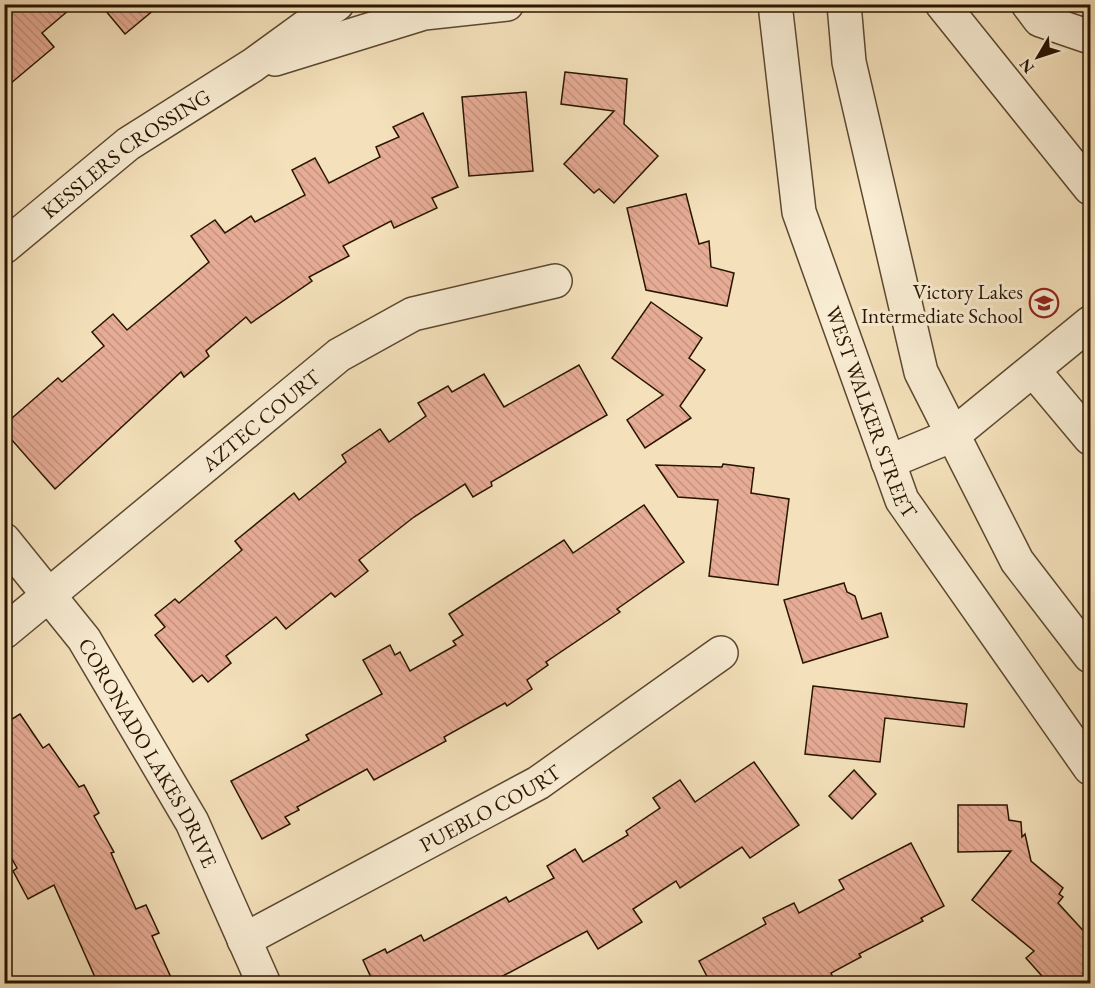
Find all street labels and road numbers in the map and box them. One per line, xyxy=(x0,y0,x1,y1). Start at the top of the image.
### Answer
street label: KESSLERS CROSSING xyxy=(36,82,215,224)
street label: WEST WALKER STREET xyxy=(820,302,924,524)
street label: AZTEC COURT xyxy=(195,362,326,477)
street label: CORONADO LAKES DRIVE xyxy=(73,633,224,872)
street label: PUEBLO COURT xyxy=(414,757,566,858)

